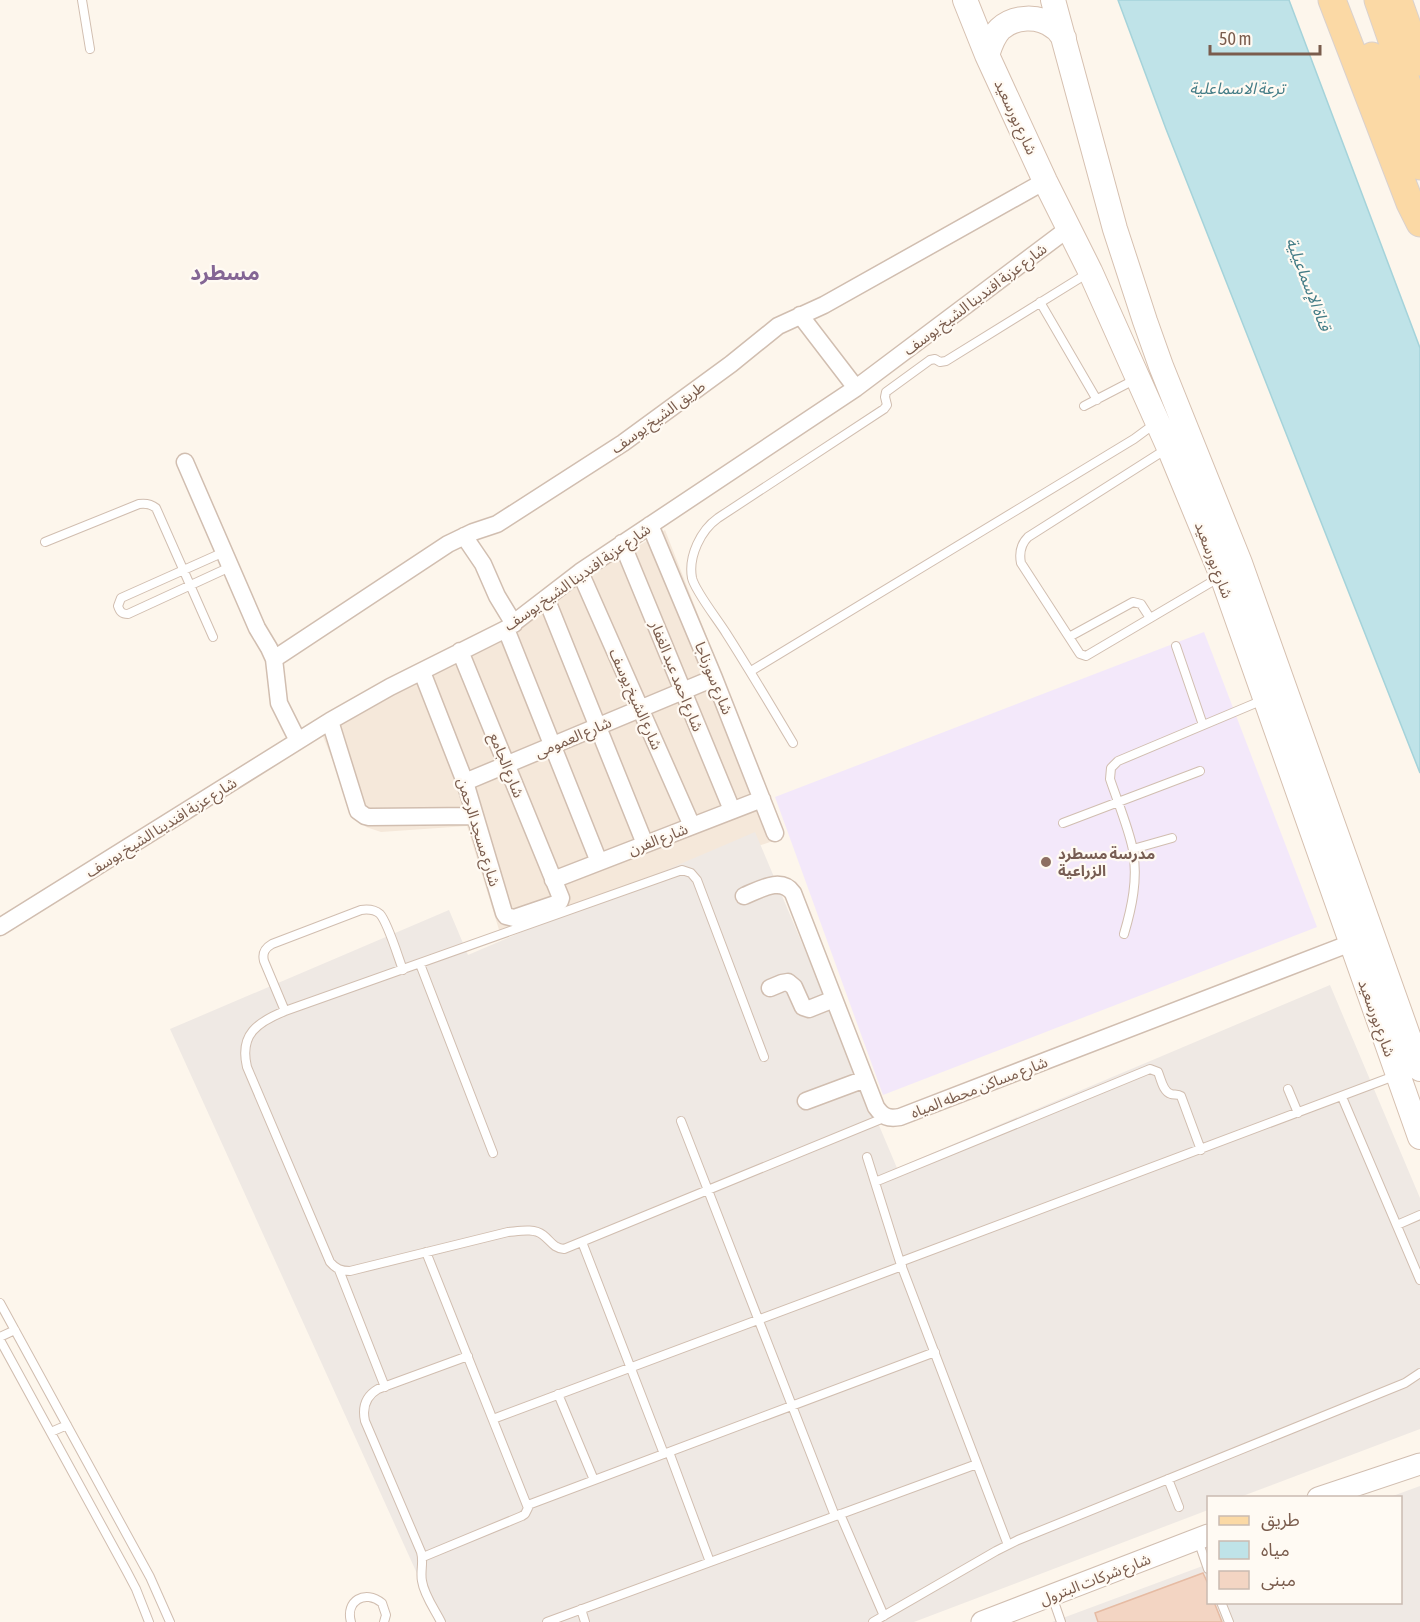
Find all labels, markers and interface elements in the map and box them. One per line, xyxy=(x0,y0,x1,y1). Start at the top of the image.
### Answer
scale bar xyxy=(1210,18,1320,56)
text: 50 m xyxy=(1219,28,1251,49)
street label: شارع بورسعيد xyxy=(988,77,1041,159)
water label: ترعة الاسماعلية xyxy=(1190,79,1287,98)
water label: قناة الإسماعيلية xyxy=(1281,235,1335,335)
street label: شارع عزبة افندينا الشيخ يوسف xyxy=(900,240,1052,362)
district label: مسطرد xyxy=(190,260,260,285)
street label: طريق الشيخ يوسف xyxy=(608,377,711,460)
street label: شارع بورسعيد xyxy=(1188,519,1236,602)
street label: شارع عزبة افندينا الشيخ يوسف xyxy=(501,520,656,637)
street label: شارع احمد عبد الغفار xyxy=(643,617,707,735)
street label: شارع سورناجا xyxy=(688,639,736,718)
street label: شارع الشيخ يوسف xyxy=(602,646,666,754)
street label: شارع العمومى xyxy=(532,713,615,764)
street label: شارع الجامع xyxy=(483,730,528,802)
street label: شارع عزبة افندينا الشيخ يوسف xyxy=(82,773,242,884)
street label: شارع مسجد الرحمن xyxy=(451,776,504,890)
street label: شارع الفرن xyxy=(626,820,692,862)
place label: مدرسة مسطرد الزراعية xyxy=(1058,845,1155,880)
marker: مدرسة مسطرد الزراعية xyxy=(1039,855,1053,869)
street label: شارع بورسعيد xyxy=(1351,977,1399,1060)
street label: شارع مساكن محطه المياه xyxy=(908,1053,1051,1125)
legend xyxy=(1207,1496,1402,1604)
text: طريق xyxy=(1261,1509,1300,1531)
text: مياه xyxy=(1261,1539,1290,1560)
street label: شارع شركات البترول xyxy=(1037,1550,1154,1612)
text: مبنى xyxy=(1261,1569,1296,1591)

